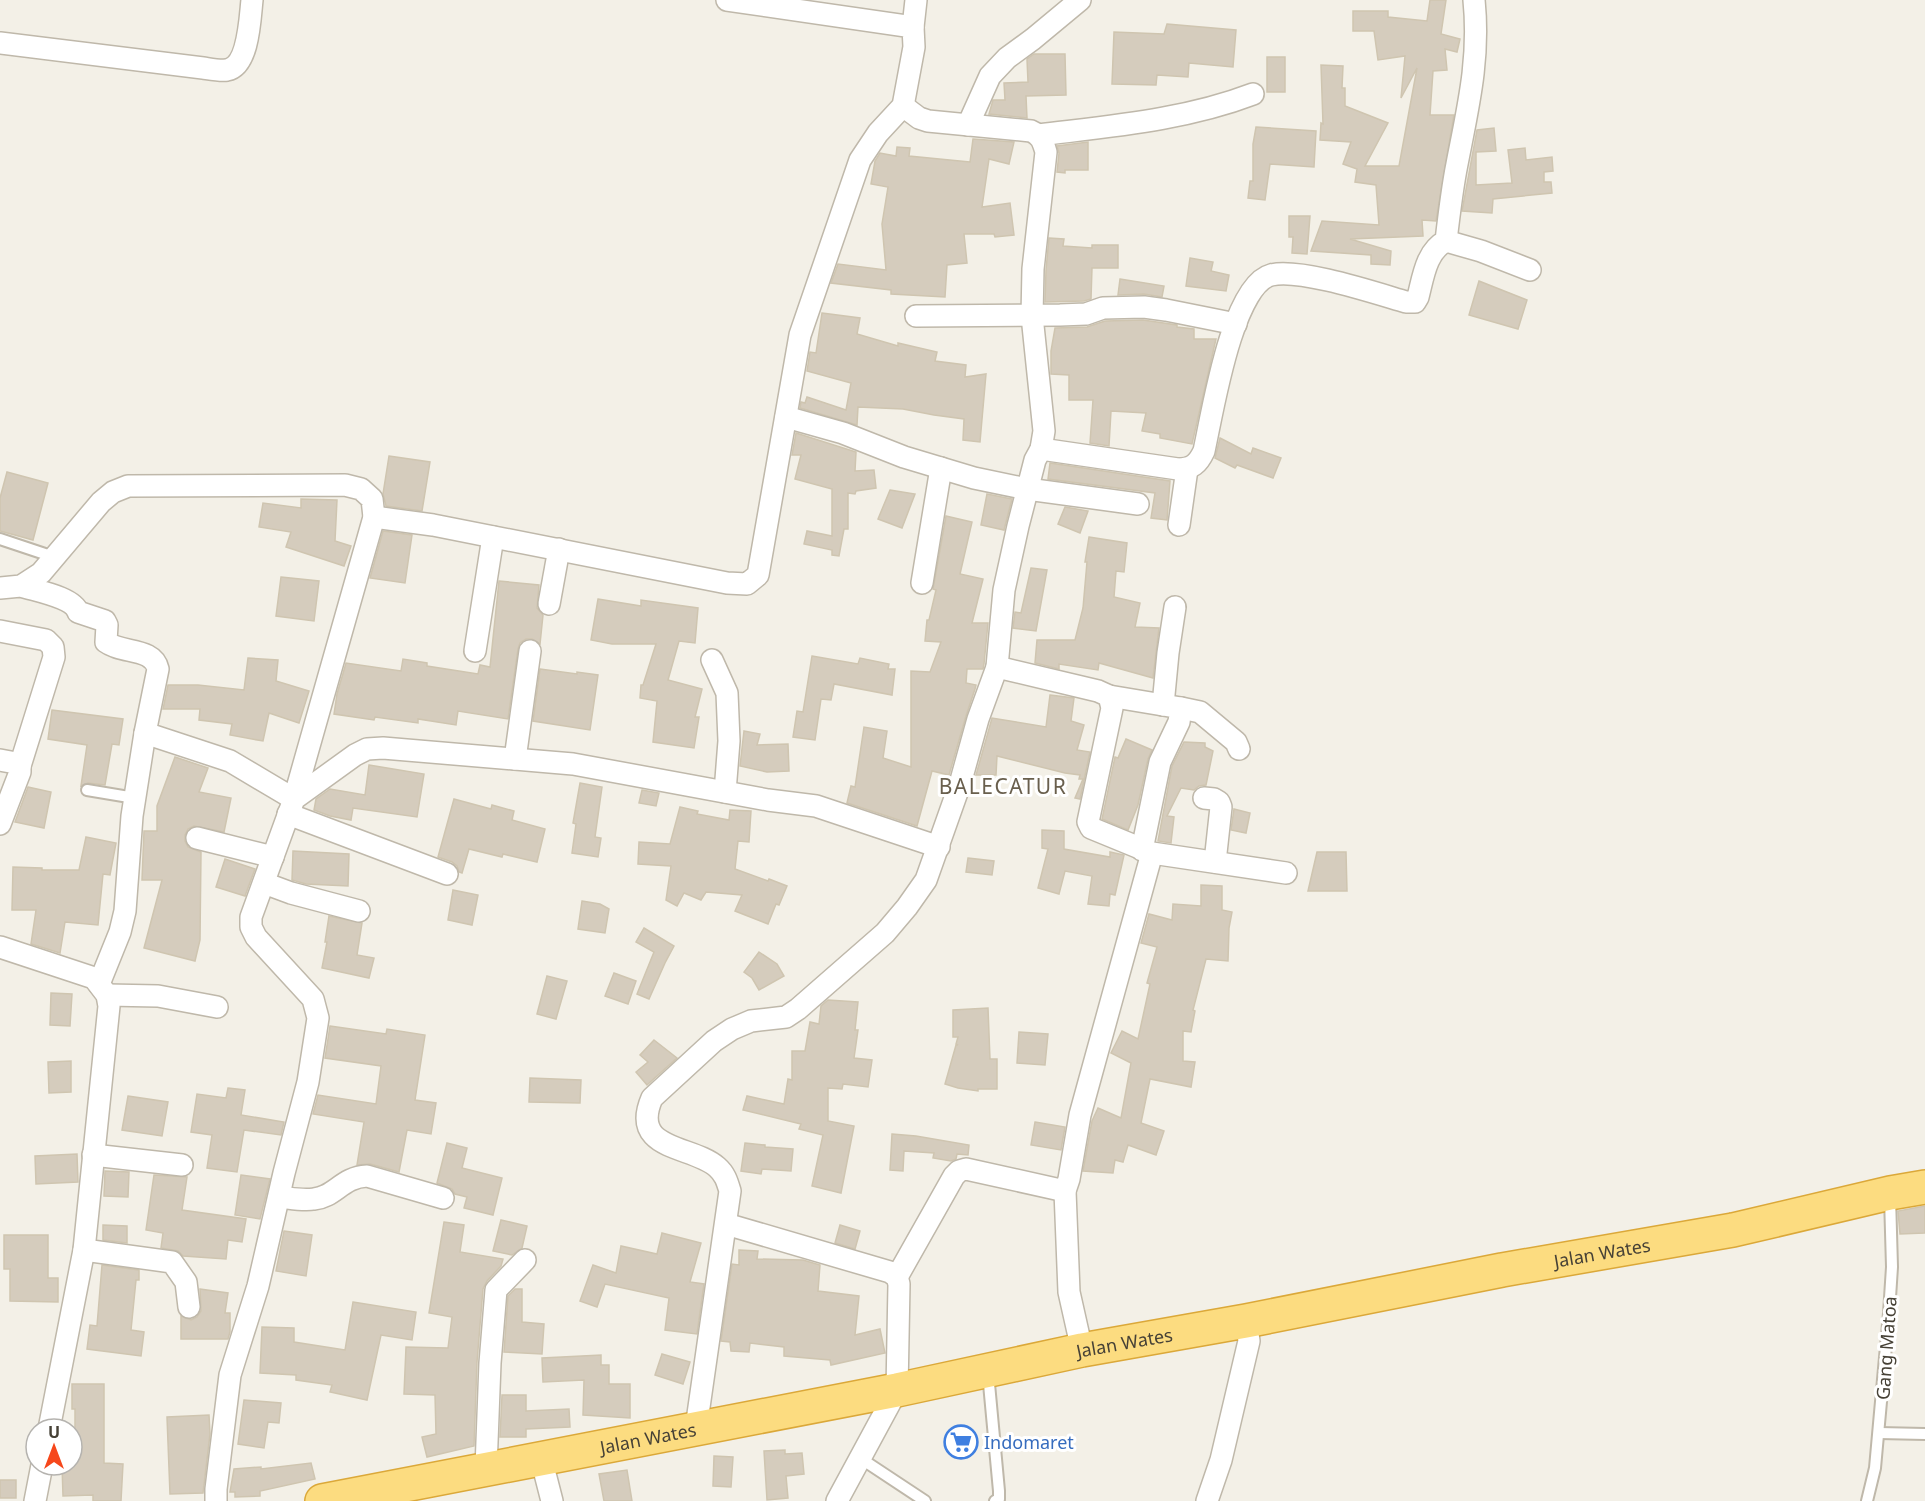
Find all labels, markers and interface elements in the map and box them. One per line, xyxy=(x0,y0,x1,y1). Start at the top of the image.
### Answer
district label: BALECATUR xyxy=(939,772,1067,800)
street label: Jalan Wates xyxy=(1550,1233,1652,1273)
street label: Gang Matoa xyxy=(1870,1295,1902,1401)
street label: Jalan Wates xyxy=(1072,1322,1174,1363)
north arrow xyxy=(24,1417,84,1477)
street label: Jalan Wates xyxy=(596,1417,698,1459)
text: U xyxy=(48,1421,60,1443)
supermarket icon: Indomaret xyxy=(943,1424,979,1460)
place label: Indomaret xyxy=(984,1430,1074,1454)

